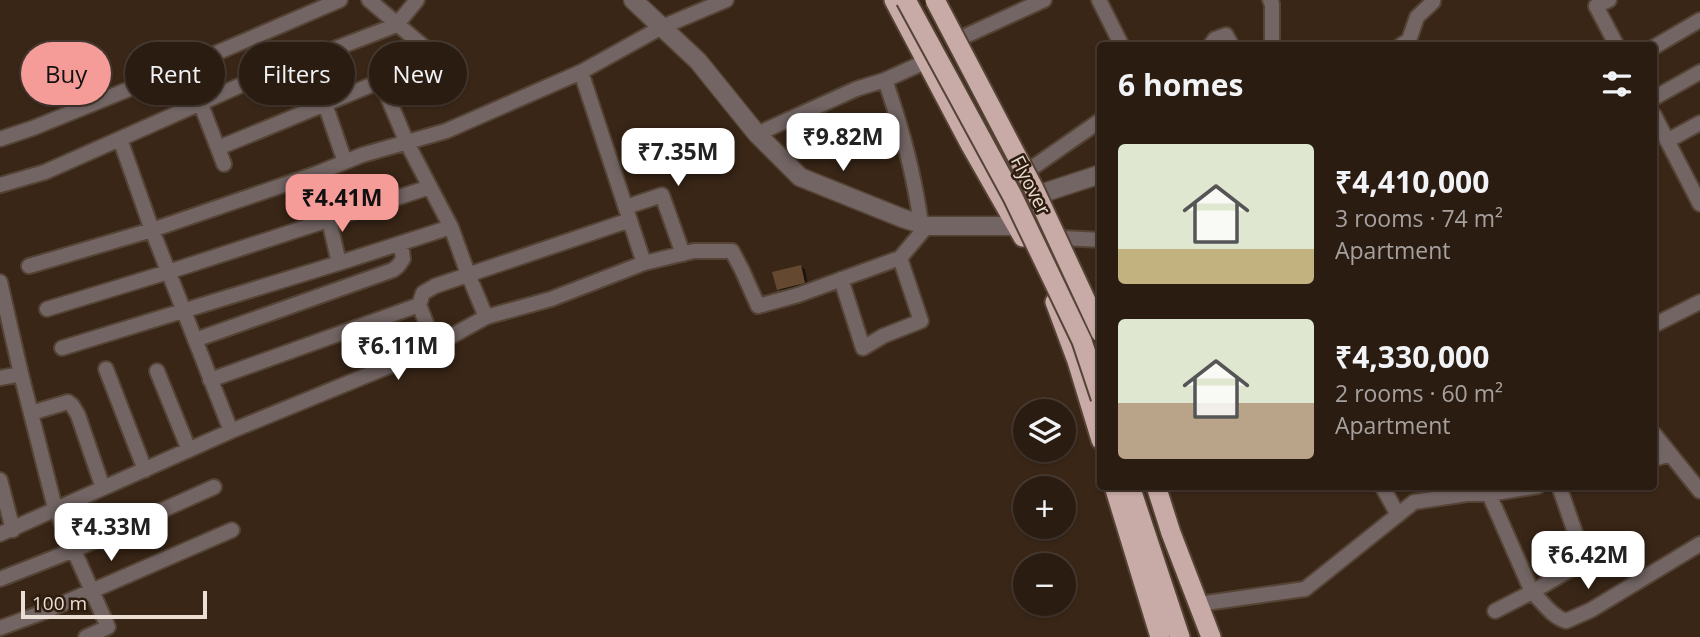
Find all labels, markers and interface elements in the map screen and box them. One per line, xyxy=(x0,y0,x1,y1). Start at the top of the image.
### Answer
chip: Buy xyxy=(21,42,111,105)
chip: Rent xyxy=(125,42,225,105)
chip: Filters xyxy=(239,42,355,105)
chip: New xyxy=(369,42,467,105)
text: 6 homes xyxy=(1118,64,1243,105)
icon: filters xyxy=(1598,65,1636,103)
pin: ₹9.82M xyxy=(786,114,900,173)
text: ₹9.82M xyxy=(803,120,883,152)
pin: ₹7.35M xyxy=(621,128,735,188)
text: ₹7.35M xyxy=(638,135,718,167)
street label: Flyover xyxy=(1005,151,1057,219)
text: ₹4,410,000 xyxy=(1335,161,1489,202)
icon: home xyxy=(1174,172,1258,256)
pin: ₹4.41M xyxy=(285,174,399,234)
text: ₹4.41M xyxy=(302,181,382,213)
text: 3 rooms · 74 m² xyxy=(1335,202,1503,234)
text: Apartment xyxy=(1335,234,1451,266)
pin: ₹6.11M xyxy=(341,322,455,382)
text: ₹6.11M xyxy=(358,329,438,361)
text: ₹4,330,000 xyxy=(1335,336,1489,377)
icon: home xyxy=(1174,347,1258,431)
text: 2 rooms · 60 m² xyxy=(1335,377,1503,409)
map controls xyxy=(1013,399,1076,616)
button: layers xyxy=(1013,399,1076,462)
text: Apartment xyxy=(1335,409,1451,441)
button: + xyxy=(1013,476,1076,539)
pin: ₹4.33M xyxy=(54,504,168,563)
text: ₹4.33M xyxy=(71,510,151,542)
pin: ₹6.42M xyxy=(1531,532,1645,591)
text: ₹6.42M xyxy=(1548,538,1628,570)
button: − xyxy=(1013,553,1076,616)
scale bar xyxy=(21,588,206,620)
text: 100 m xyxy=(32,590,87,616)

